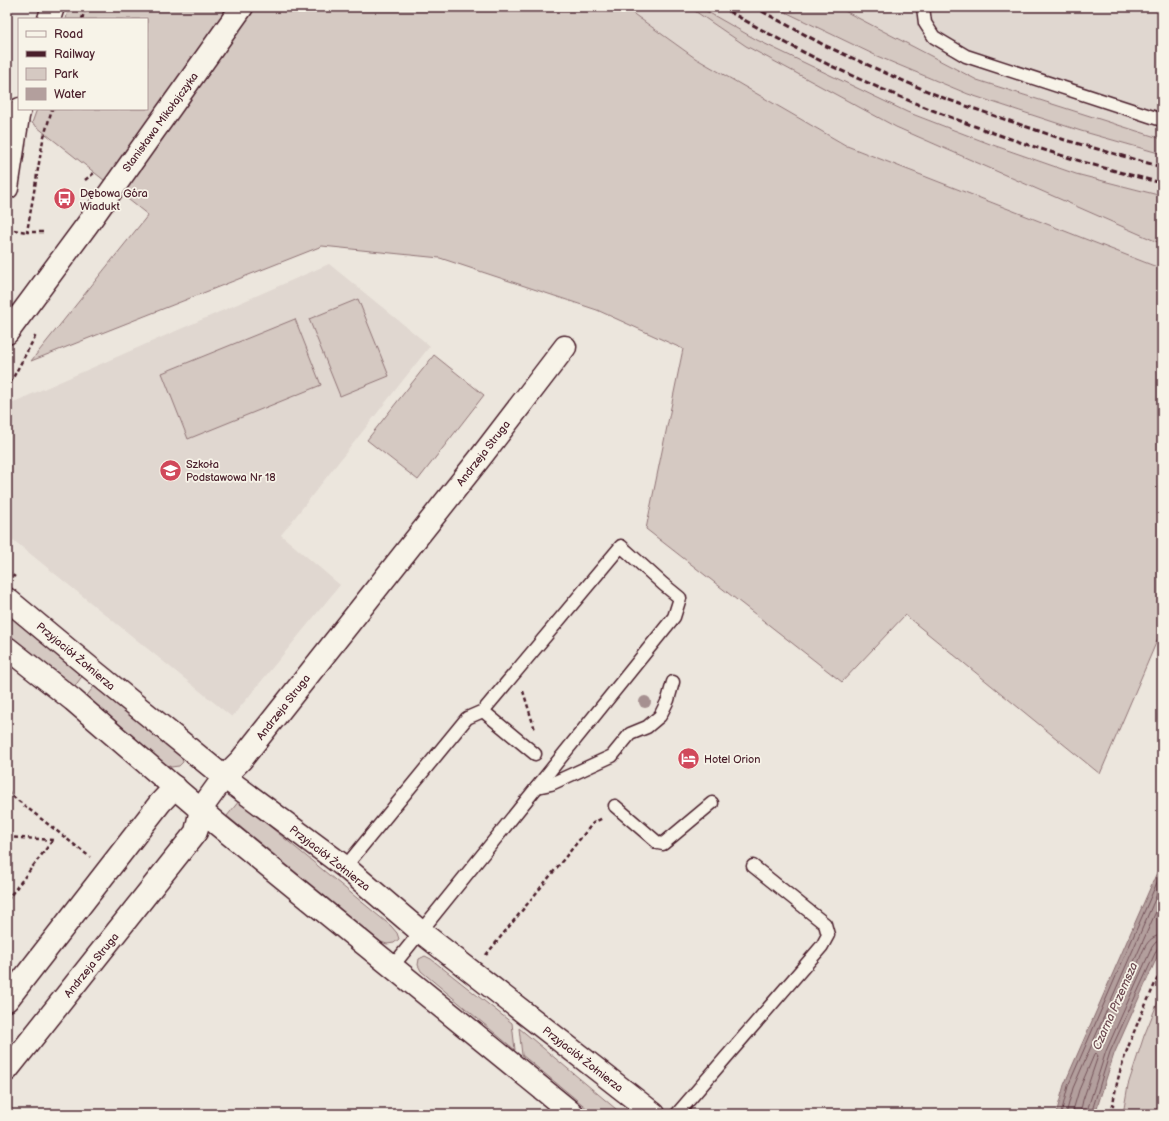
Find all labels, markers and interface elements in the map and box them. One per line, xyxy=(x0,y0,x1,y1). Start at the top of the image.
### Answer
legend xyxy=(18,18,148,110)
text: Road xyxy=(54,27,83,42)
text: Railway xyxy=(54,47,96,62)
text: Park xyxy=(54,67,78,82)
street label: Stanisława Mikołajczyka xyxy=(120,70,201,174)
text: Water xyxy=(54,87,86,102)
bus stop icon: Dębowa Góra Wiadukt xyxy=(51,186,77,212)
place label: Dębowa Góra Wiadukt xyxy=(80,187,148,213)
street label: Andrzeja Struga xyxy=(454,418,513,489)
school or university icon: Szkoła Podstawowa Nr 18 xyxy=(157,457,183,483)
place label: Szkoła Podstawowa Nr 18 xyxy=(186,458,276,484)
street label: Przyjaciół Żołnierza xyxy=(34,620,118,693)
street label: Andrzeja Struga xyxy=(254,672,313,743)
hotel icon: Hotel Orion xyxy=(675,746,701,772)
place label: Hotel Orion xyxy=(704,753,761,766)
street label: Przyjaciół Żołnierza xyxy=(287,823,372,894)
street label: Andrzeja Struga xyxy=(61,930,121,1000)
water label: Czarna Przemsza xyxy=(1089,960,1142,1052)
street label: Przyjaciół Żołnierza xyxy=(540,1024,625,1095)

